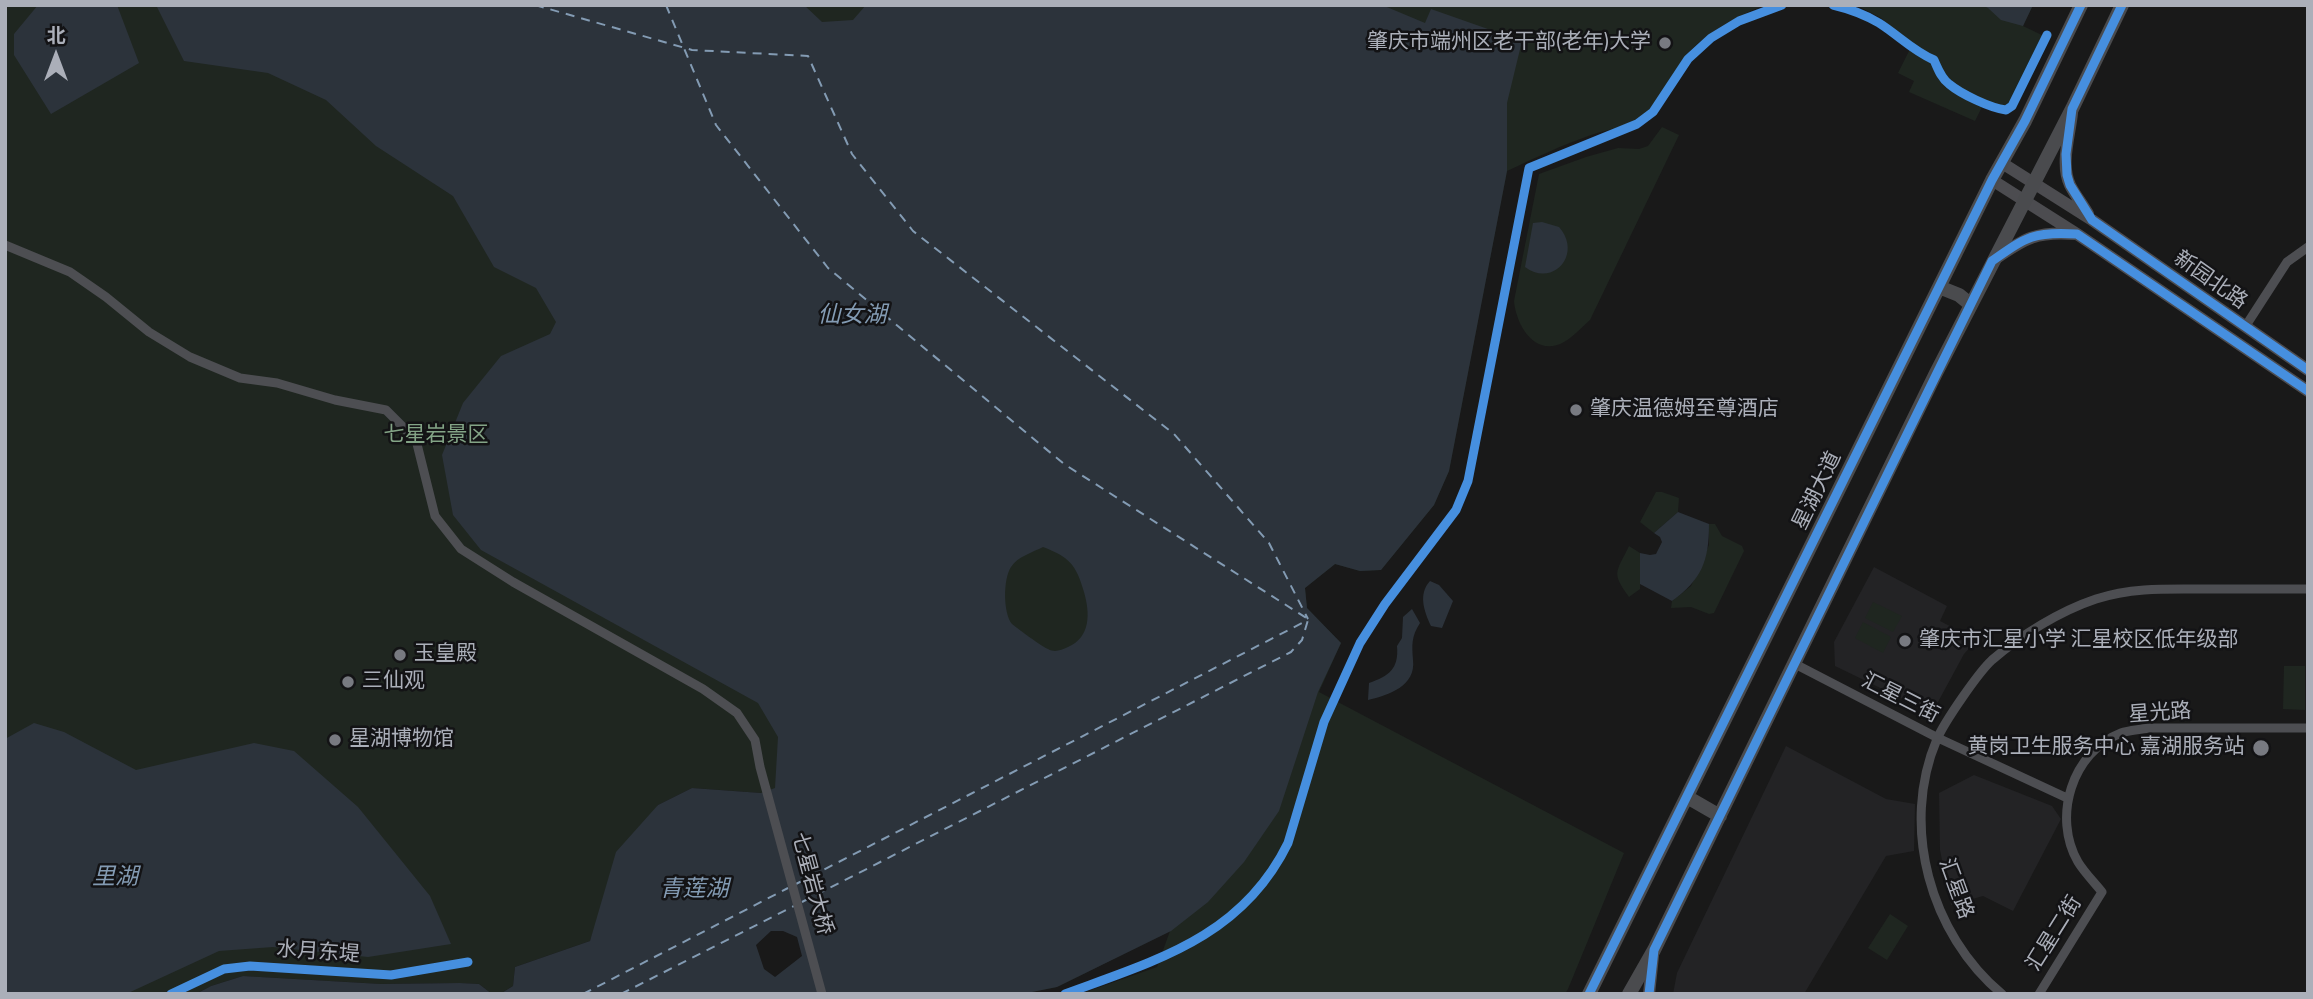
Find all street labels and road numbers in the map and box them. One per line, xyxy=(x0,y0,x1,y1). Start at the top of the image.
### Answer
street label: 新园北路 xyxy=(2168,247,2252,315)
street label: 星湖大道 xyxy=(1788,448,1848,534)
street label: 汇星三街 xyxy=(1857,669,1943,729)
street label: 星光路 xyxy=(2128,699,2192,729)
street label: 七星岩大桥 xyxy=(785,830,837,938)
street label: 汇星路 xyxy=(1932,855,1978,923)
street label: 汇星二街 xyxy=(2022,892,2088,976)
street label: 水月东堤 xyxy=(275,938,361,968)

